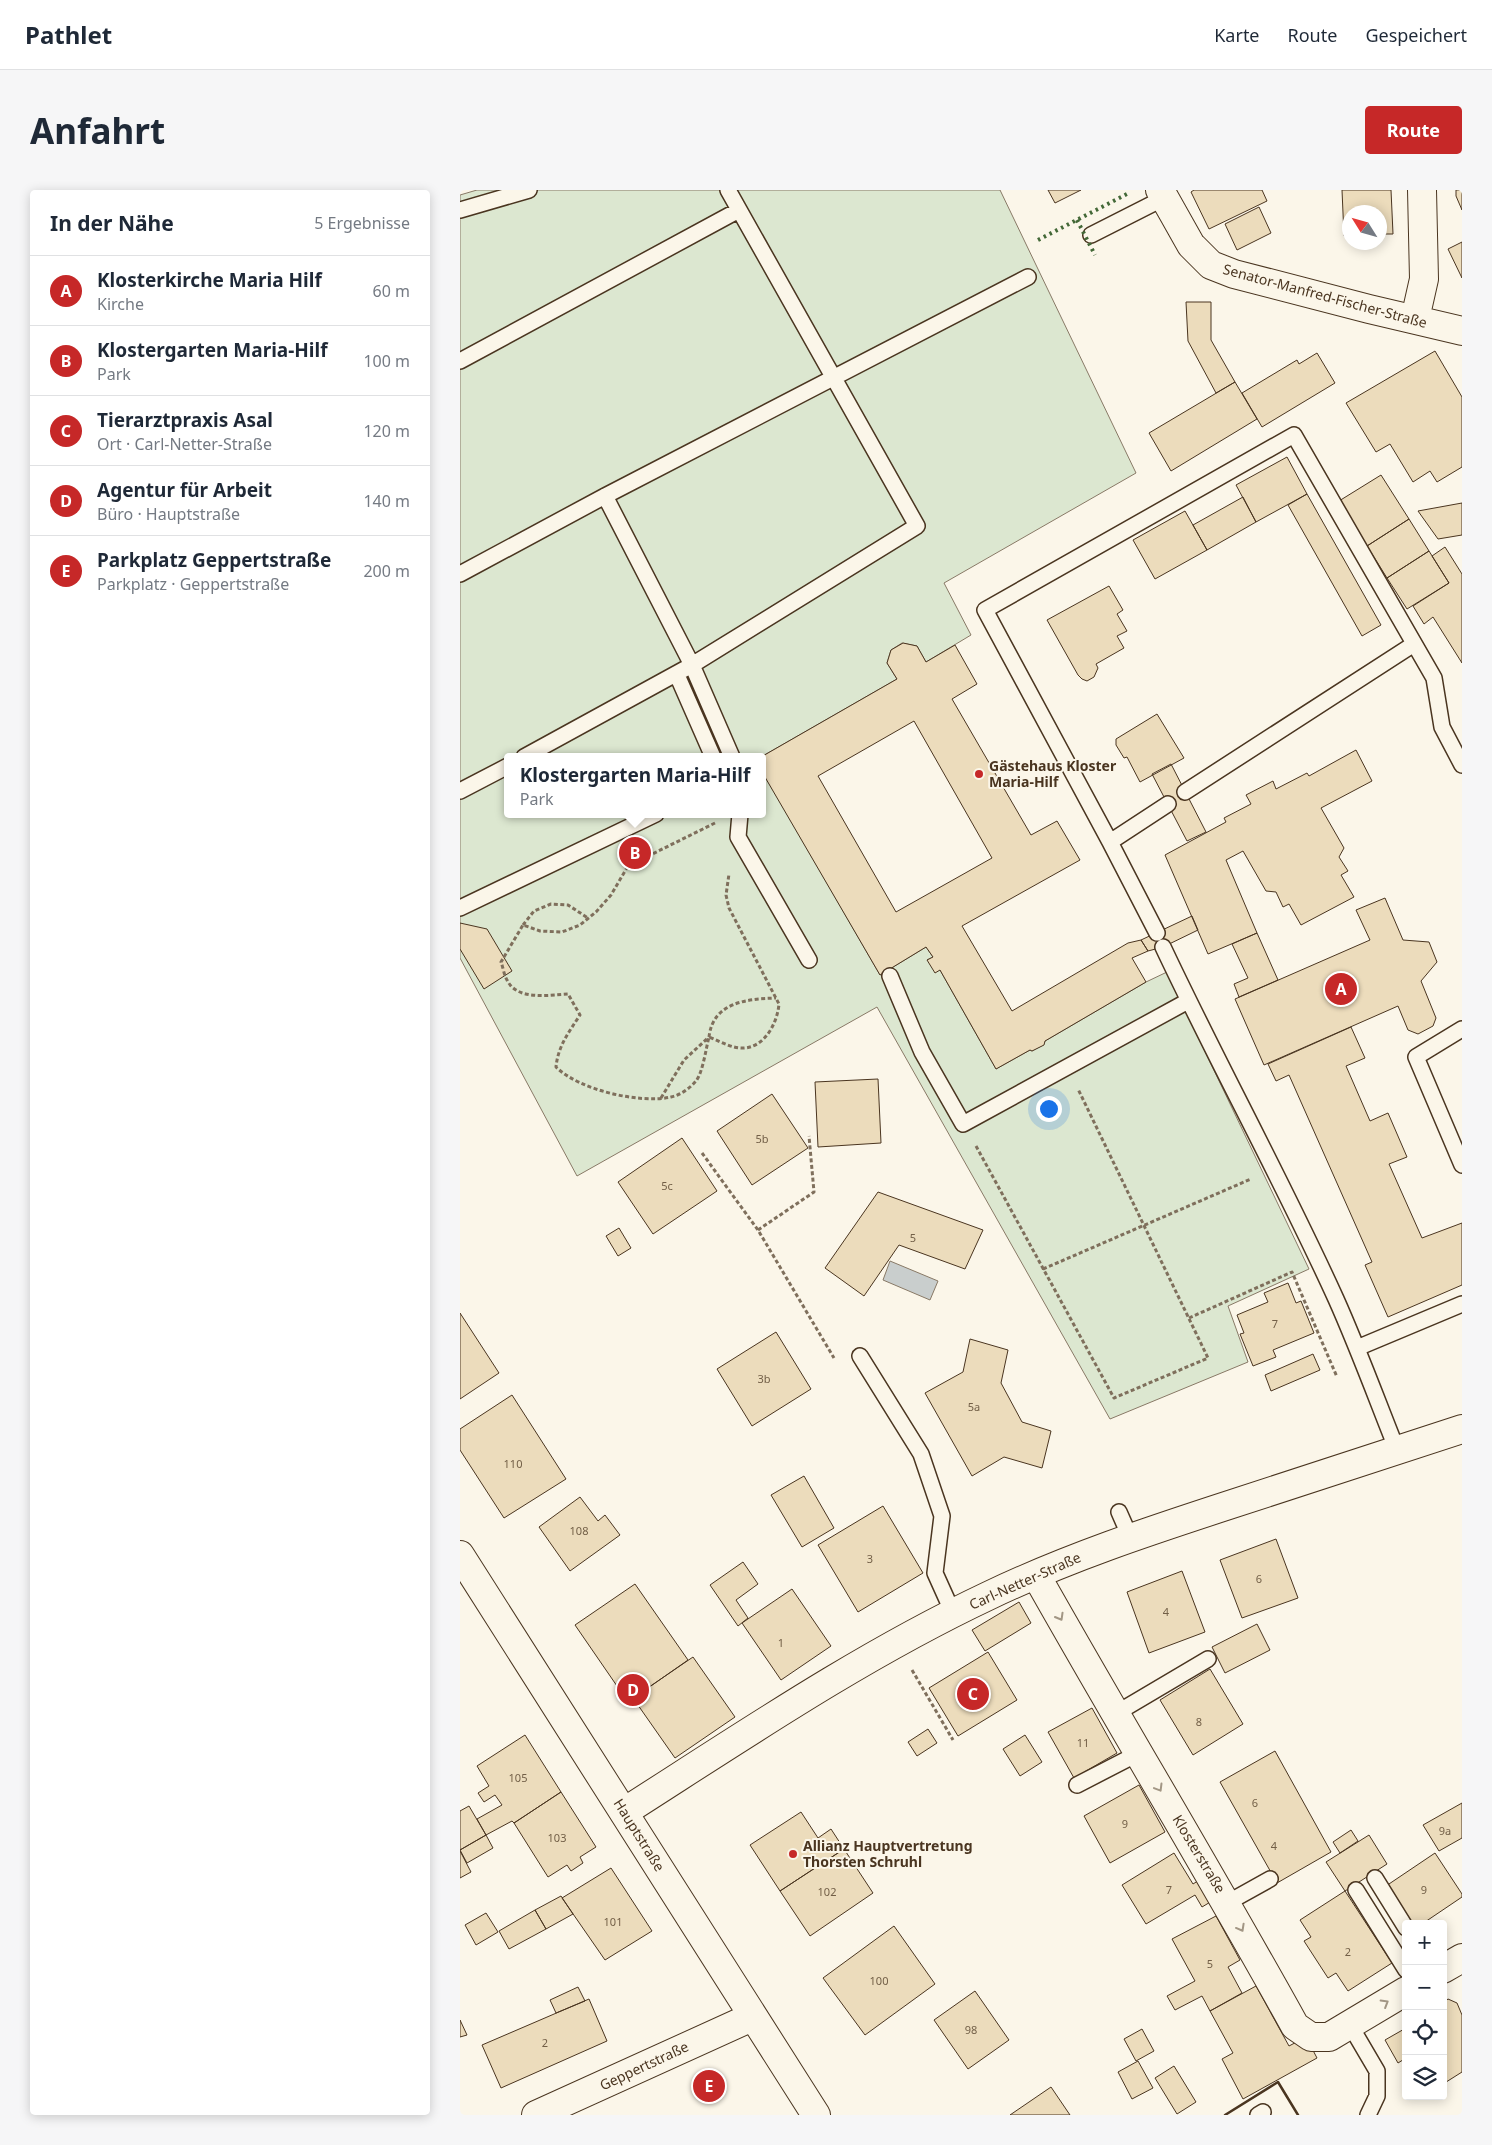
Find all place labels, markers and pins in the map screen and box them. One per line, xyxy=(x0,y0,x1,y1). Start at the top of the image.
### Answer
place label: Gästehaus Kloster Maria-Hilf xyxy=(989,756,1117,791)
marker: Gästehaus Kloster Maria-Hilf xyxy=(973,768,985,780)
pin: B xyxy=(619,834,651,872)
pin: A xyxy=(1325,970,1357,1008)
pin: D xyxy=(617,1671,649,1709)
pin: C xyxy=(957,1675,989,1713)
place label: Allianz Hauptvertretung Thorsten Schruhl xyxy=(803,1836,973,1871)
marker: Allianz Hauptvertretung Thorsten Schruhl xyxy=(787,1848,799,1860)
pin: E xyxy=(693,2067,725,2105)

